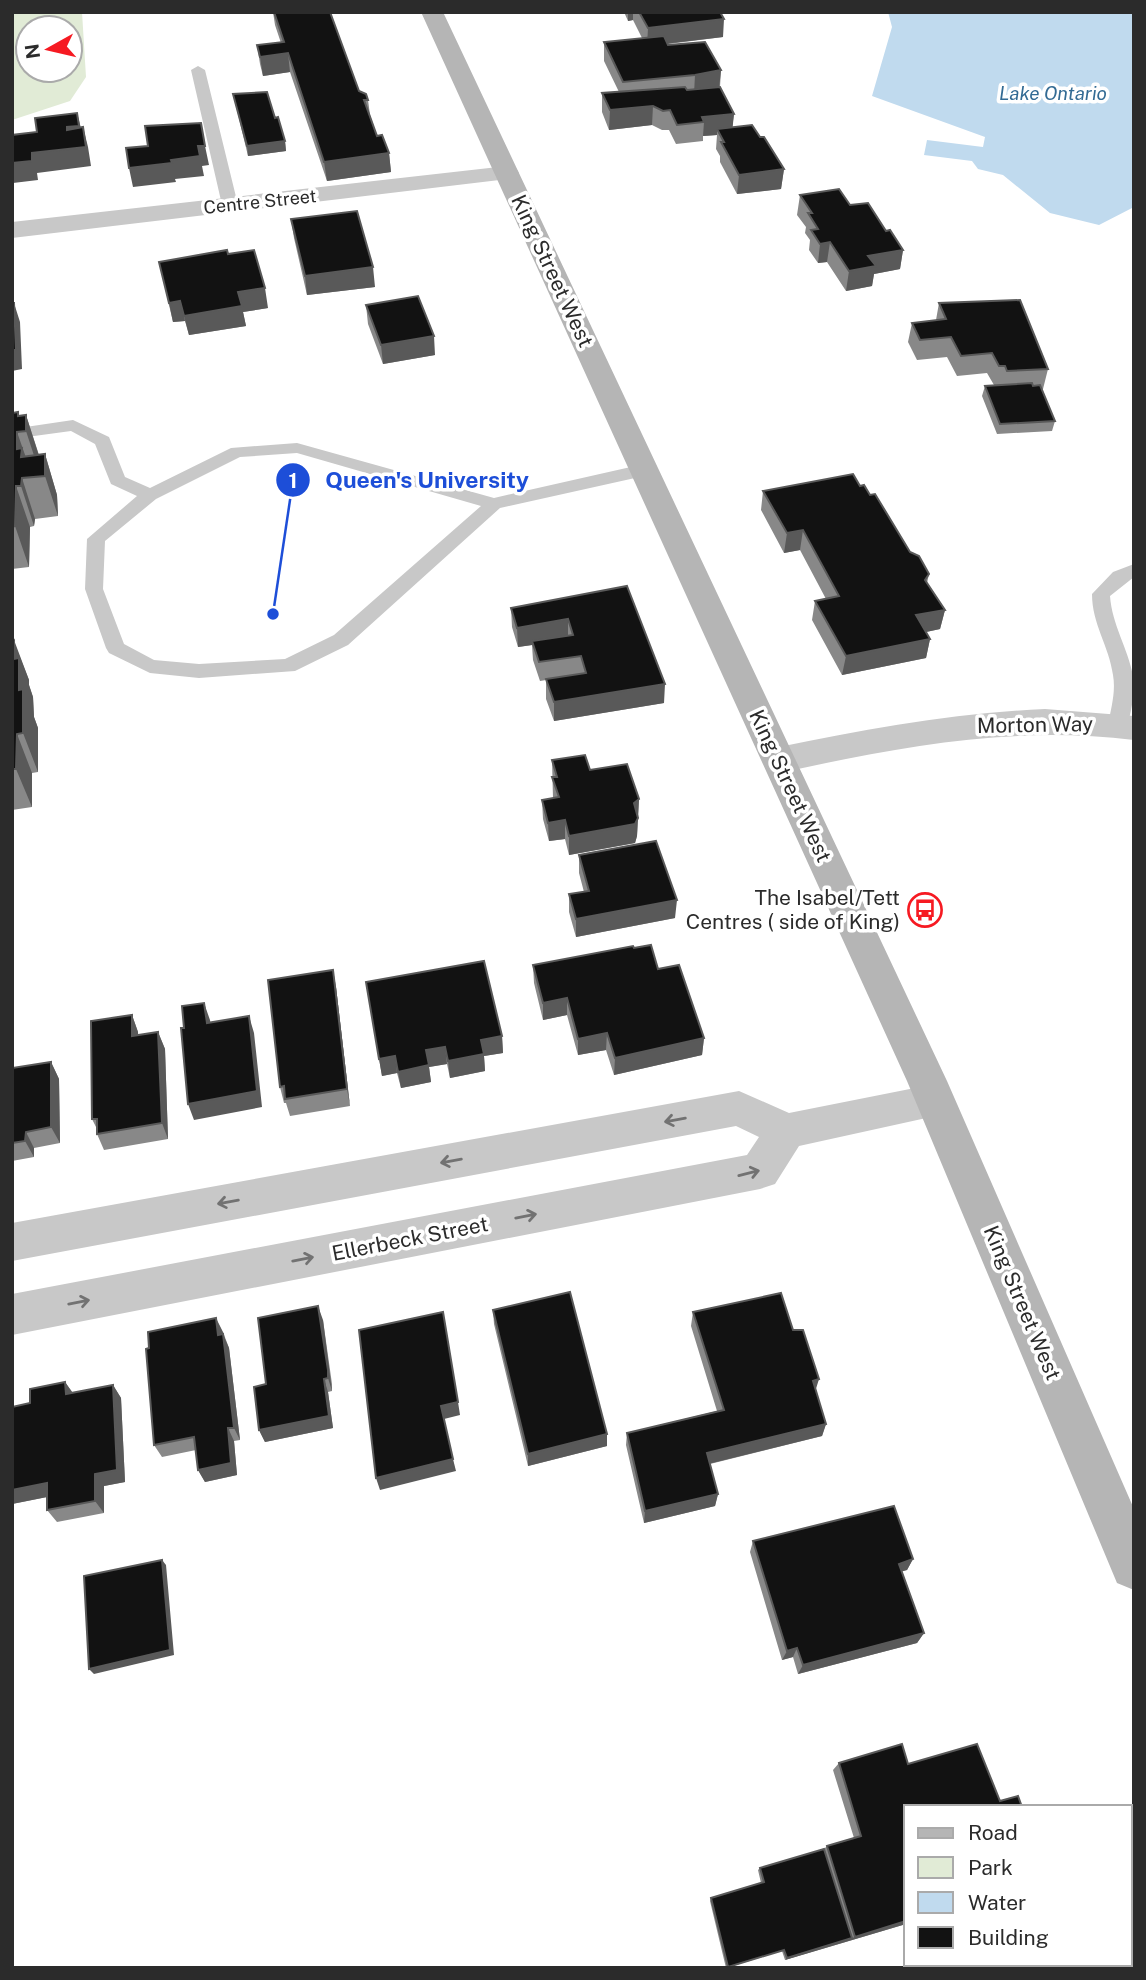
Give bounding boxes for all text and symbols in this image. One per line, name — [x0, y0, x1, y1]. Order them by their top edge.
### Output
north arrow — [14, 14, 84, 84]
text: N — [20, 42, 44, 60]
water label: Lake Ontario — [999, 82, 1107, 104]
street label: Centre Street — [202, 185, 317, 218]
street label: King Street West — [506, 191, 599, 351]
callout: Queen's University — [276, 458, 542, 502]
text: Queen's University — [325, 466, 529, 493]
text: 1 — [289, 468, 298, 493]
street label: King Street West — [744, 706, 837, 866]
street label: Morton Way — [977, 711, 1093, 738]
place label: The Isabel/Tett Centres ( side of King) — [686, 885, 900, 934]
bus stop icon: The Isabel/Tett Centres ( side of King) — [906, 891, 944, 929]
one-way arrow — [664, 1114, 687, 1127]
one-way arrow — [440, 1155, 463, 1168]
one-way arrow — [737, 1166, 760, 1179]
one-way arrow — [217, 1196, 240, 1209]
one-way arrow — [514, 1209, 537, 1223]
street label: Ellerbeck Street — [330, 1211, 490, 1266]
street label: King Street West — [979, 1222, 1066, 1384]
one-way arrow — [291, 1252, 314, 1266]
one-way arrow — [67, 1295, 90, 1308]
legend — [904, 1805, 1132, 1966]
text: Road — [968, 1820, 1018, 1845]
text: Park — [968, 1855, 1013, 1880]
text: Water — [968, 1890, 1026, 1915]
text: Building — [968, 1925, 1049, 1950]

